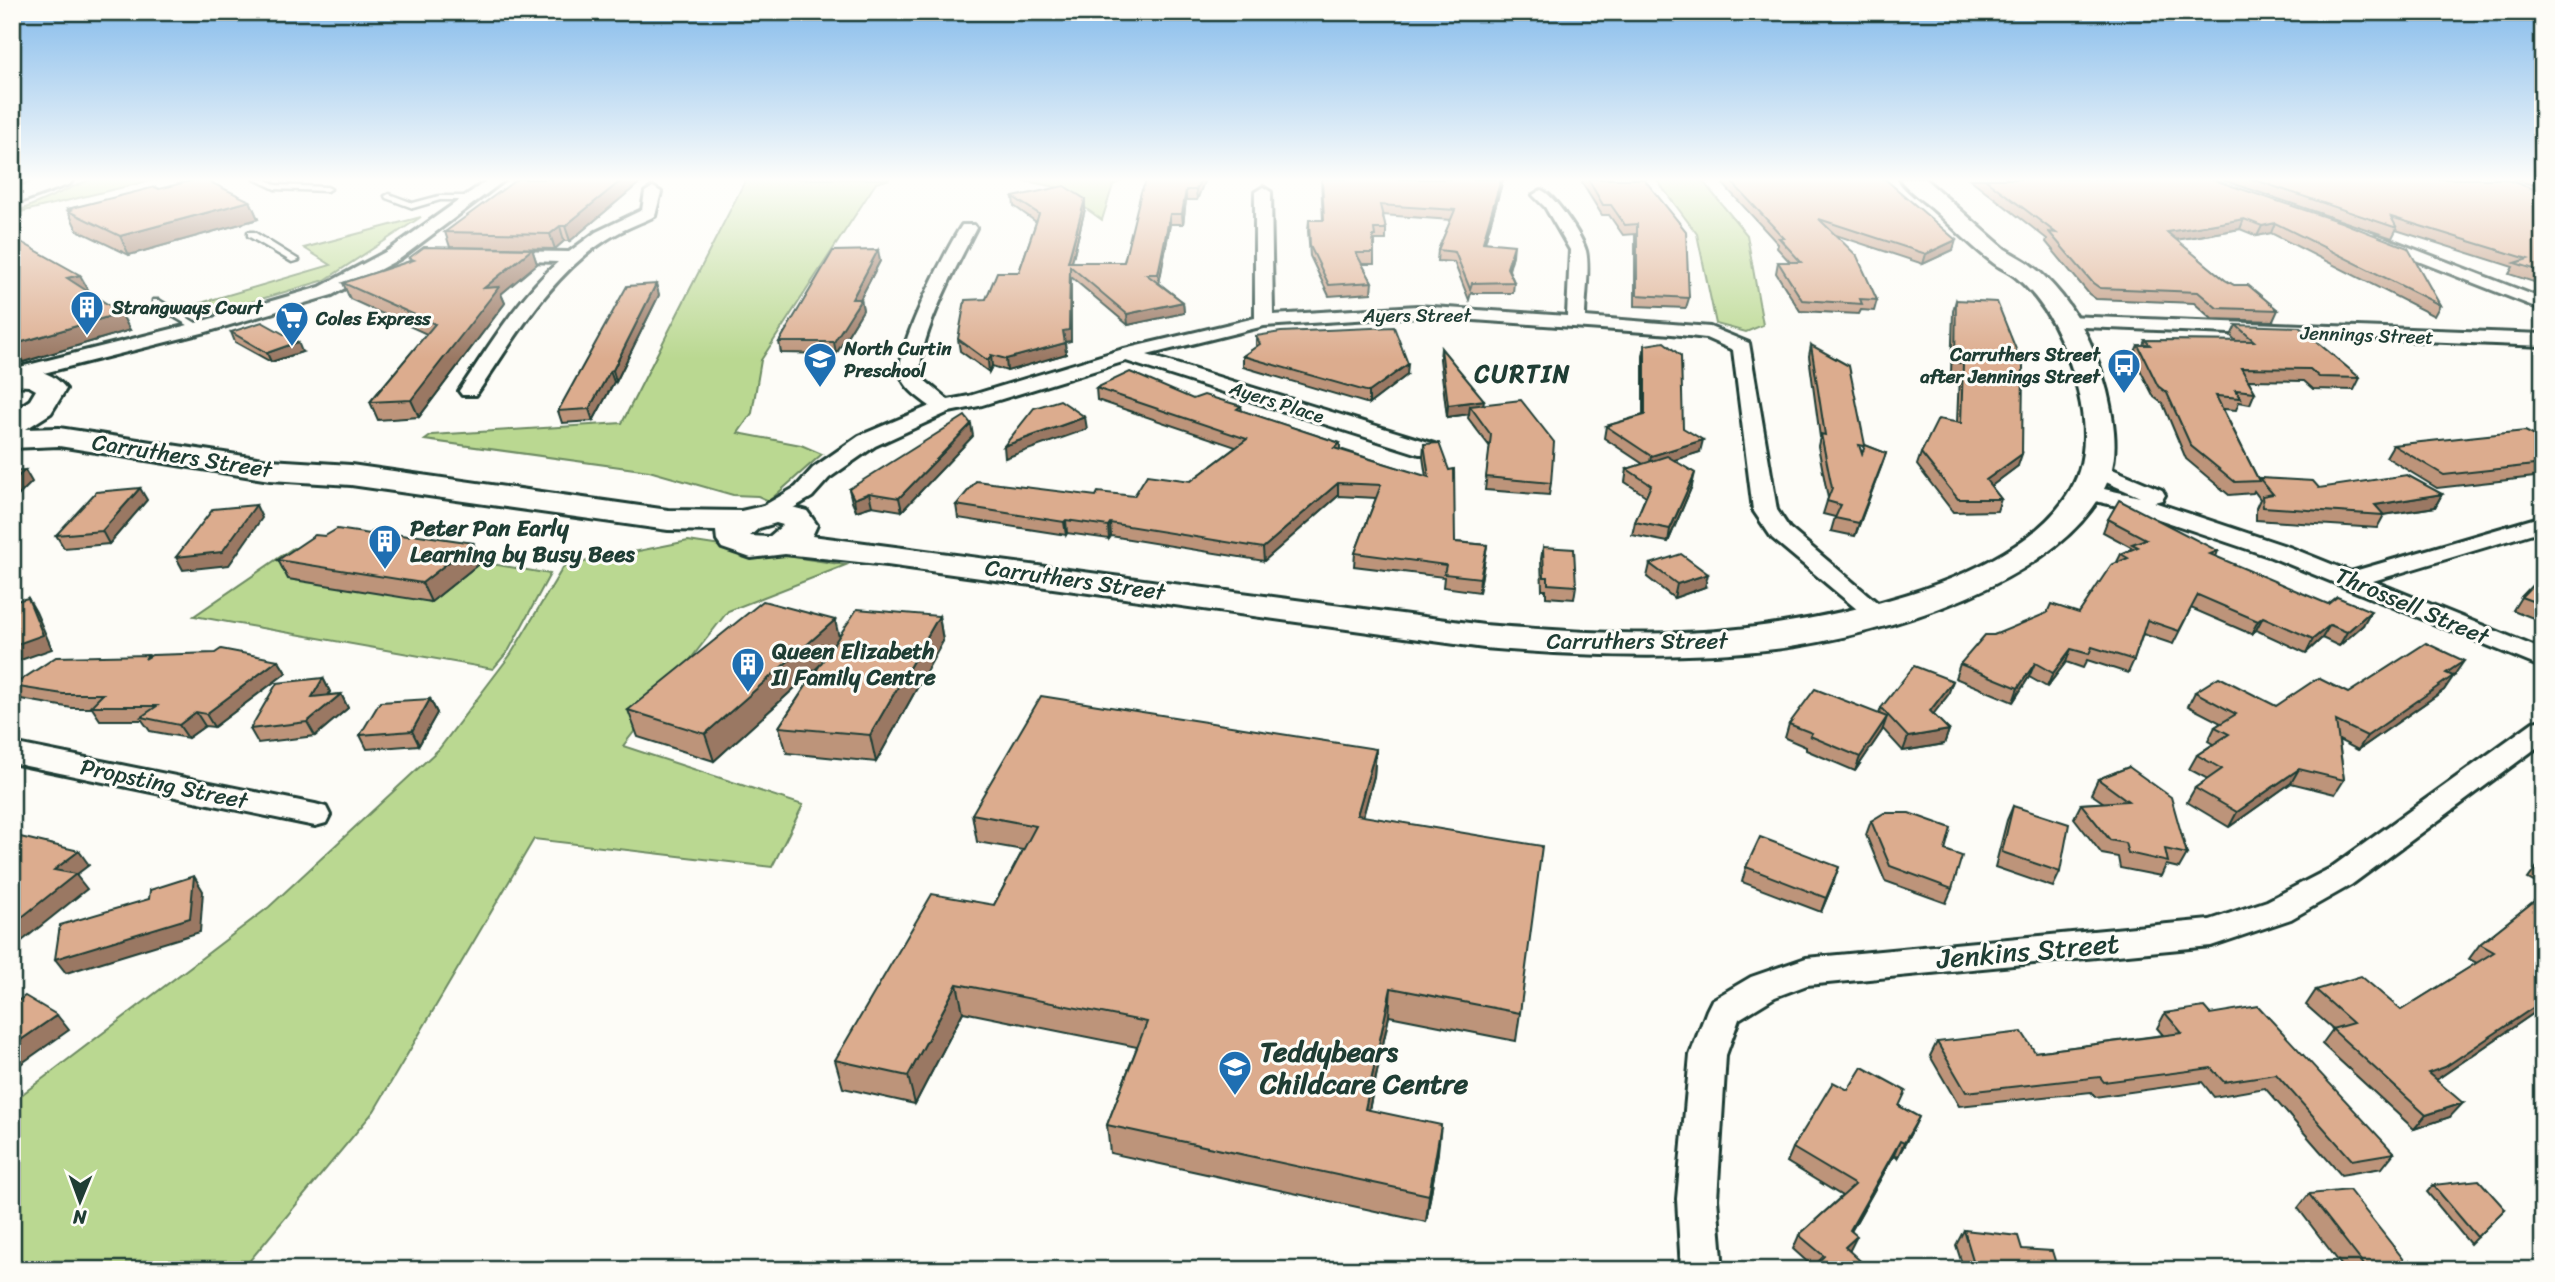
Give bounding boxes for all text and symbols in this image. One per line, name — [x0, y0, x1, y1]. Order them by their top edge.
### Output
building icon: Strangways Court — [68, 288, 106, 337]
place label: Strangways Court — [111, 291, 264, 324]
supermarket icon: Coles Express — [273, 299, 311, 348]
street label: Ayers Street — [1362, 299, 1472, 332]
place label: Coles Express — [315, 302, 432, 335]
street label: Jennings Street — [2299, 316, 2434, 354]
place label: North Curtin Preschool — [843, 332, 952, 387]
place label: Carruthers Street after Jennings Street — [1919, 338, 2101, 393]
school or university icon: North Curtin Preschool — [801, 340, 839, 389]
bus stop icon: Carruthers Street after Jennings Street — [2105, 346, 2143, 395]
district label: CURTIN — [1474, 353, 1571, 395]
street label: Ayers Place — [1224, 371, 1329, 433]
street label: Carruthers Street — [89, 422, 276, 491]
place label: Peter Pan Early Learning by Busy Bees — [410, 508, 635, 575]
building icon: Peter Pan Early Learning by Busy Bees — [366, 522, 404, 571]
street label: Carruthers Street — [982, 547, 1169, 613]
street label: Throssell Street — [2329, 555, 2497, 658]
street label: Carruthers Street — [1546, 621, 1729, 662]
place label: Queen Elizabeth II Family Centre — [771, 631, 936, 698]
building icon: Queen Elizabeth II Family Centre — [729, 645, 767, 694]
street label: Propsting Street — [77, 746, 253, 822]
street label: Jenkins Street — [1934, 919, 2121, 983]
place label: Teddybears Childcare Centre — [1259, 1027, 1469, 1108]
school or university icon: Teddybears Childcare Centre — [1216, 1048, 1254, 1097]
north arrow — [46, 1166, 116, 1236]
text: N — [72, 1201, 88, 1234]

